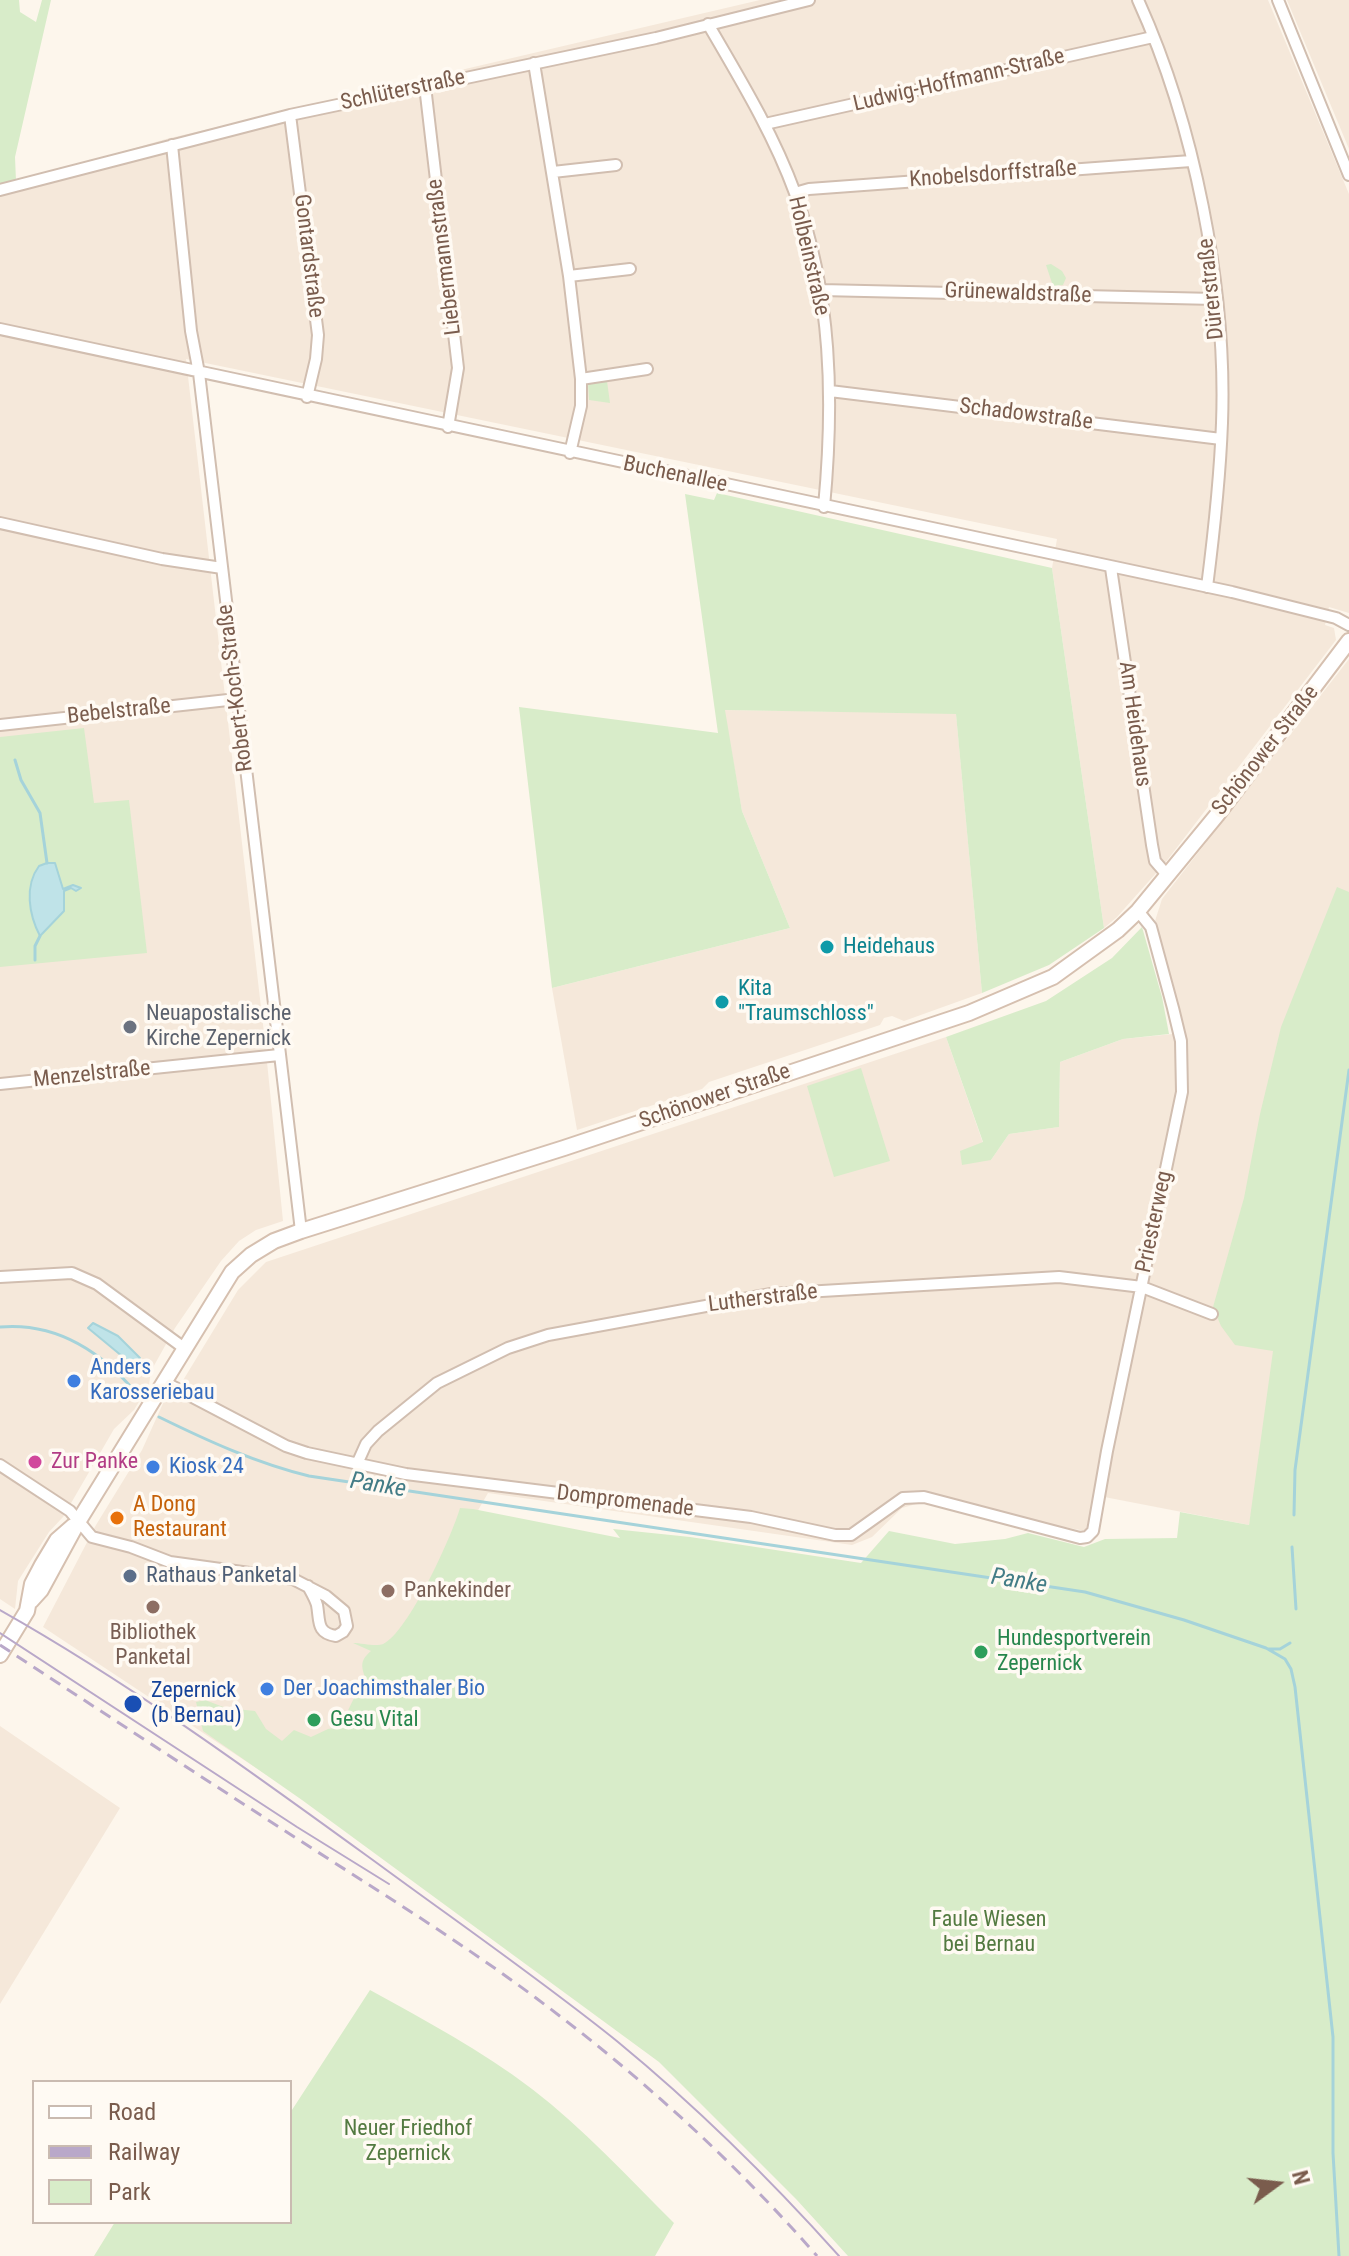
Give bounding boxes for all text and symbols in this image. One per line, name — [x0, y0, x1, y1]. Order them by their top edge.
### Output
street label: Ludwig-Hoffmann-Straße — [851, 44, 1067, 118]
street label: Schlüterstraße — [338, 65, 468, 117]
street label: Knobelsdorffstraße — [908, 156, 1078, 194]
street label: Liebermannstraße — [422, 177, 468, 337]
street label: Gontardstraße — [287, 193, 329, 319]
street label: Holbeinstraße — [781, 194, 835, 318]
street label: Dürerstraße — [1194, 237, 1230, 341]
street label: Grünewaldstraße — [944, 278, 1092, 310]
street label: Schadowstraße — [958, 394, 1094, 436]
street label: Buchenallee — [621, 451, 729, 499]
street label: Robert-Koch-Straße — [213, 603, 259, 773]
street label: Am Heidehaus — [1112, 660, 1156, 788]
street label: Schönower Straße — [1207, 681, 1325, 821]
street label: Bebelstraße — [66, 693, 172, 731]
place label: Heidehaus — [843, 934, 935, 960]
marker: Heidehaus — [818, 938, 836, 956]
place label: Kita "Traumschloss" — [738, 976, 874, 1028]
marker: Kita "Traumschloss" — [713, 993, 731, 1011]
place label: Neuapostalische Kirche Zepernick — [146, 1001, 291, 1052]
marker: Neuapostalische Kirche Zepernick — [121, 1018, 139, 1036]
street label: Menzelstraße — [32, 1056, 152, 1094]
street label: Schönower Straße — [636, 1059, 794, 1135]
street label: Priesterweg — [1131, 1169, 1179, 1275]
street label: Lutherstraße — [707, 1279, 819, 1319]
place label: Anders Karosseriebau — [90, 1355, 215, 1406]
marker: Anders Karosseriebau — [65, 1372, 83, 1390]
place label: Zur Panke — [51, 1449, 138, 1475]
marker: Zur Panke — [26, 1453, 44, 1471]
place label: Kiosk 24 — [169, 1454, 244, 1480]
marker: Kiosk 24 — [144, 1458, 162, 1476]
water label: Panke — [348, 1467, 408, 1505]
street label: Dompromenade — [555, 1480, 695, 1524]
place label: A Dong Restaurant — [133, 1492, 227, 1544]
marker: A Dong Restaurant — [108, 1509, 126, 1527]
place label: Rathaus Panketal — [146, 1563, 297, 1589]
water label: Panke — [989, 1563, 1049, 1601]
marker: Rathaus Panketal — [121, 1567, 139, 1585]
place label: Pankekinder — [404, 1578, 511, 1604]
marker: Pankekinder — [379, 1582, 397, 1600]
marker: Bibliothek Panketal — [144, 1598, 162, 1616]
place label: Bibliothek Panketal — [110, 1620, 196, 1672]
place label: Hundesportverein Zepernick — [997, 1626, 1151, 1678]
marker: Hundesportverein Zepernick — [972, 1643, 990, 1661]
place label: Der Joachimsthaler Bio — [283, 1676, 485, 1702]
place label: Zepernick (b Bernau) — [151, 1678, 242, 1730]
marker: Der Joachimsthaler Bio — [258, 1680, 276, 1698]
marker: Zepernick (b Bernau) — [122, 1693, 144, 1715]
place label: Gesu Vital — [330, 1707, 419, 1733]
marker: Gesu Vital — [305, 1711, 323, 1729]
park label: Faule Wiesen bei Bernau — [932, 1907, 1046, 1958]
legend — [32, 2080, 292, 2224]
text: Road — [108, 2098, 156, 2126]
park label: Neuer Friedhof Zepernick — [344, 2116, 472, 2168]
text: Railway — [108, 2138, 180, 2166]
north arrow — [1237, 2144, 1317, 2224]
text: N — [1287, 2168, 1314, 2187]
text: Park — [108, 2178, 151, 2206]

